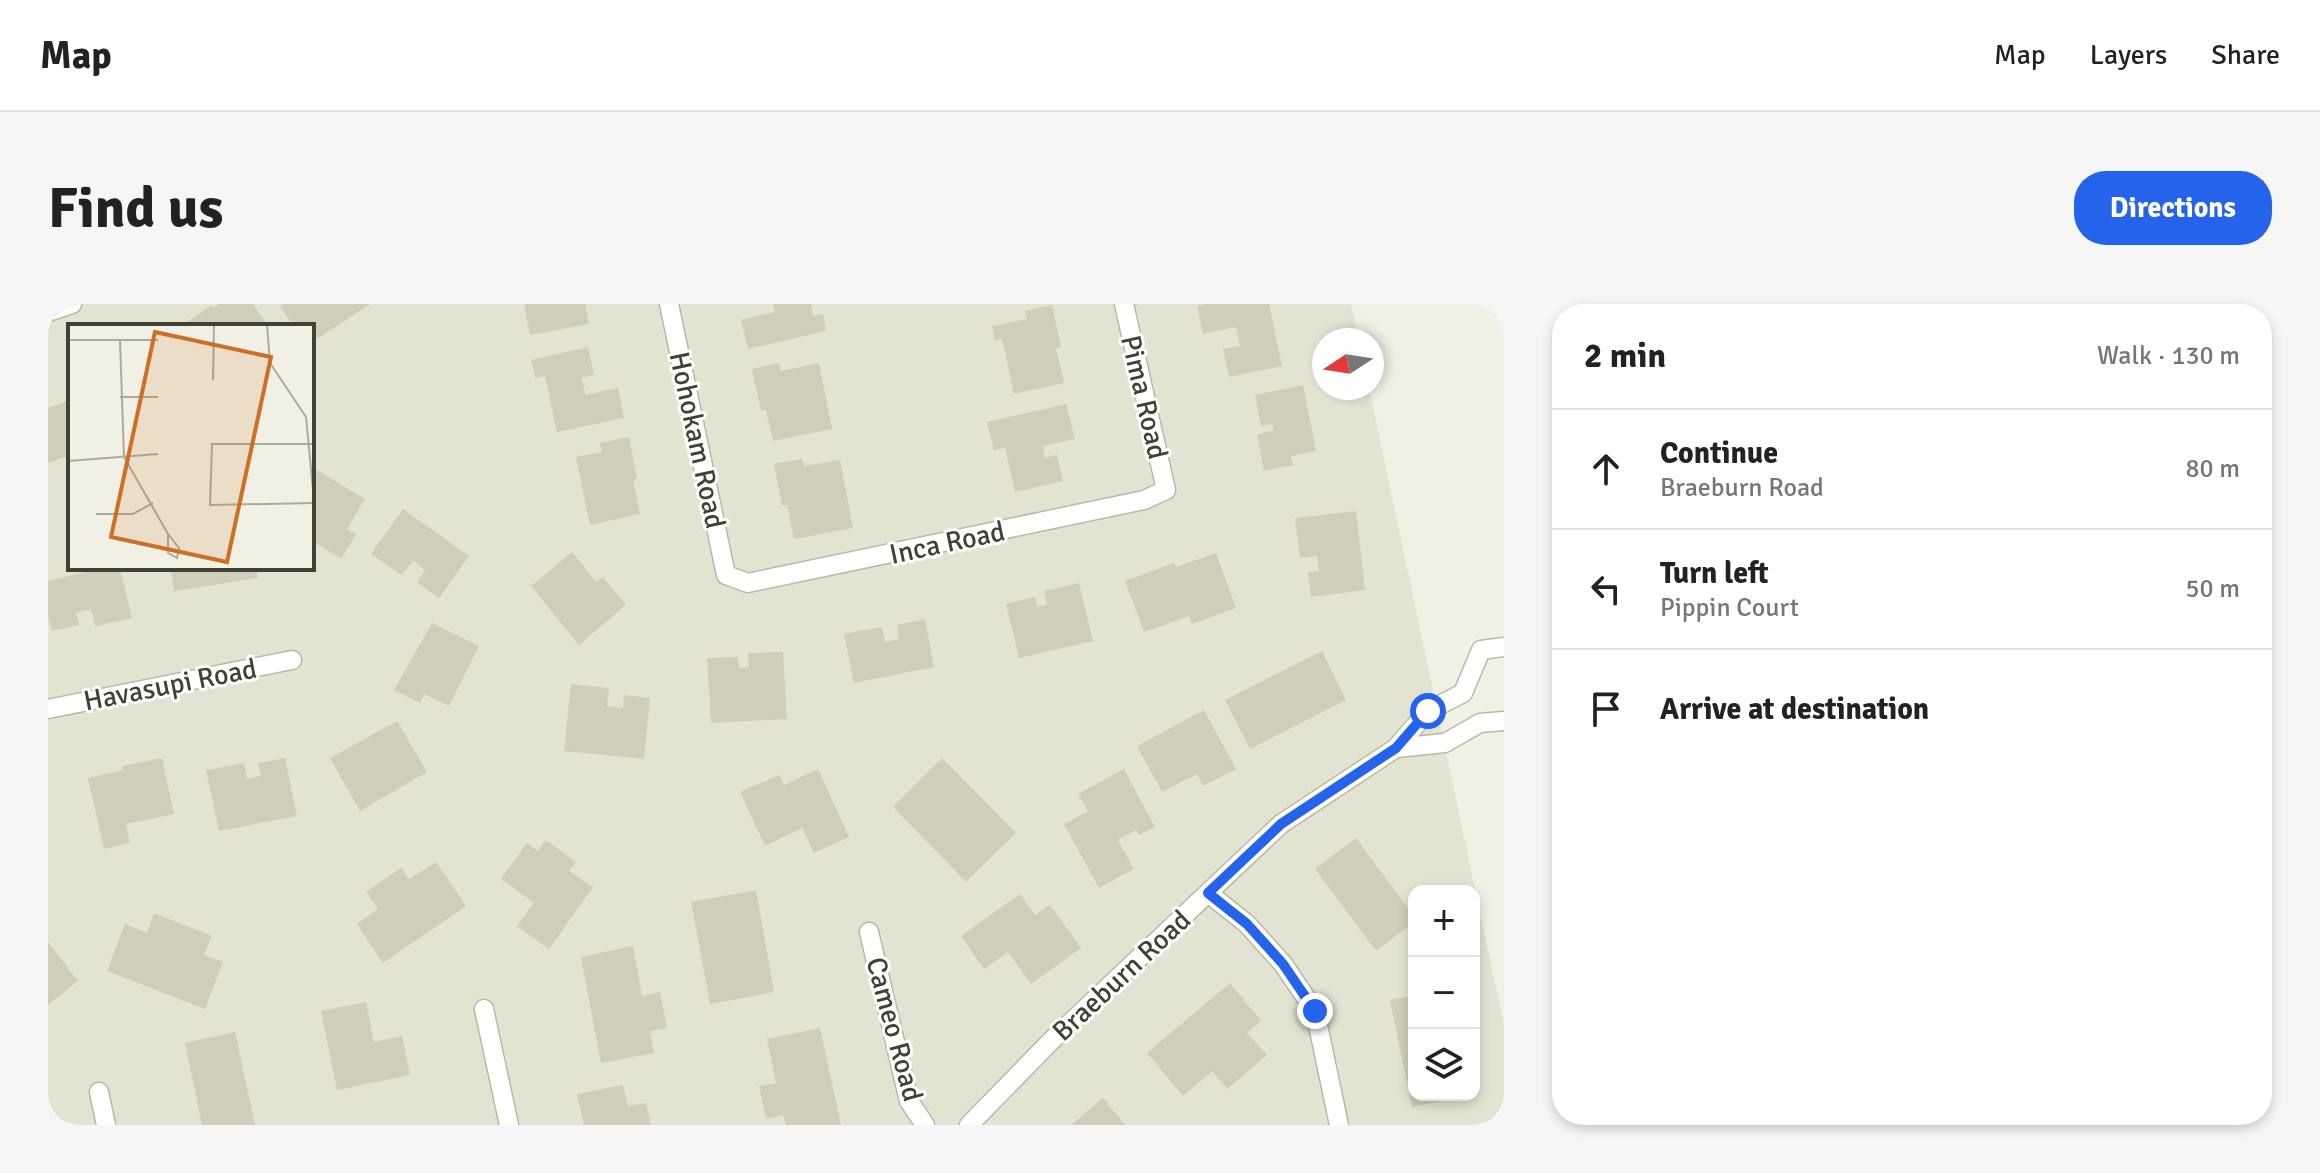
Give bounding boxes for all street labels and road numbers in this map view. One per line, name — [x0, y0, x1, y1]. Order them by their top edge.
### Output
street label: Pima Road — [1113, 332, 1175, 462]
street label: Hohokam Road — [662, 349, 732, 532]
street label: Inca Road — [886, 514, 1008, 572]
street label: Havasupi Road — [81, 652, 260, 718]
street label: Braeburn Road — [1046, 903, 1198, 1048]
street label: Cameo Road — [858, 953, 930, 1105]

